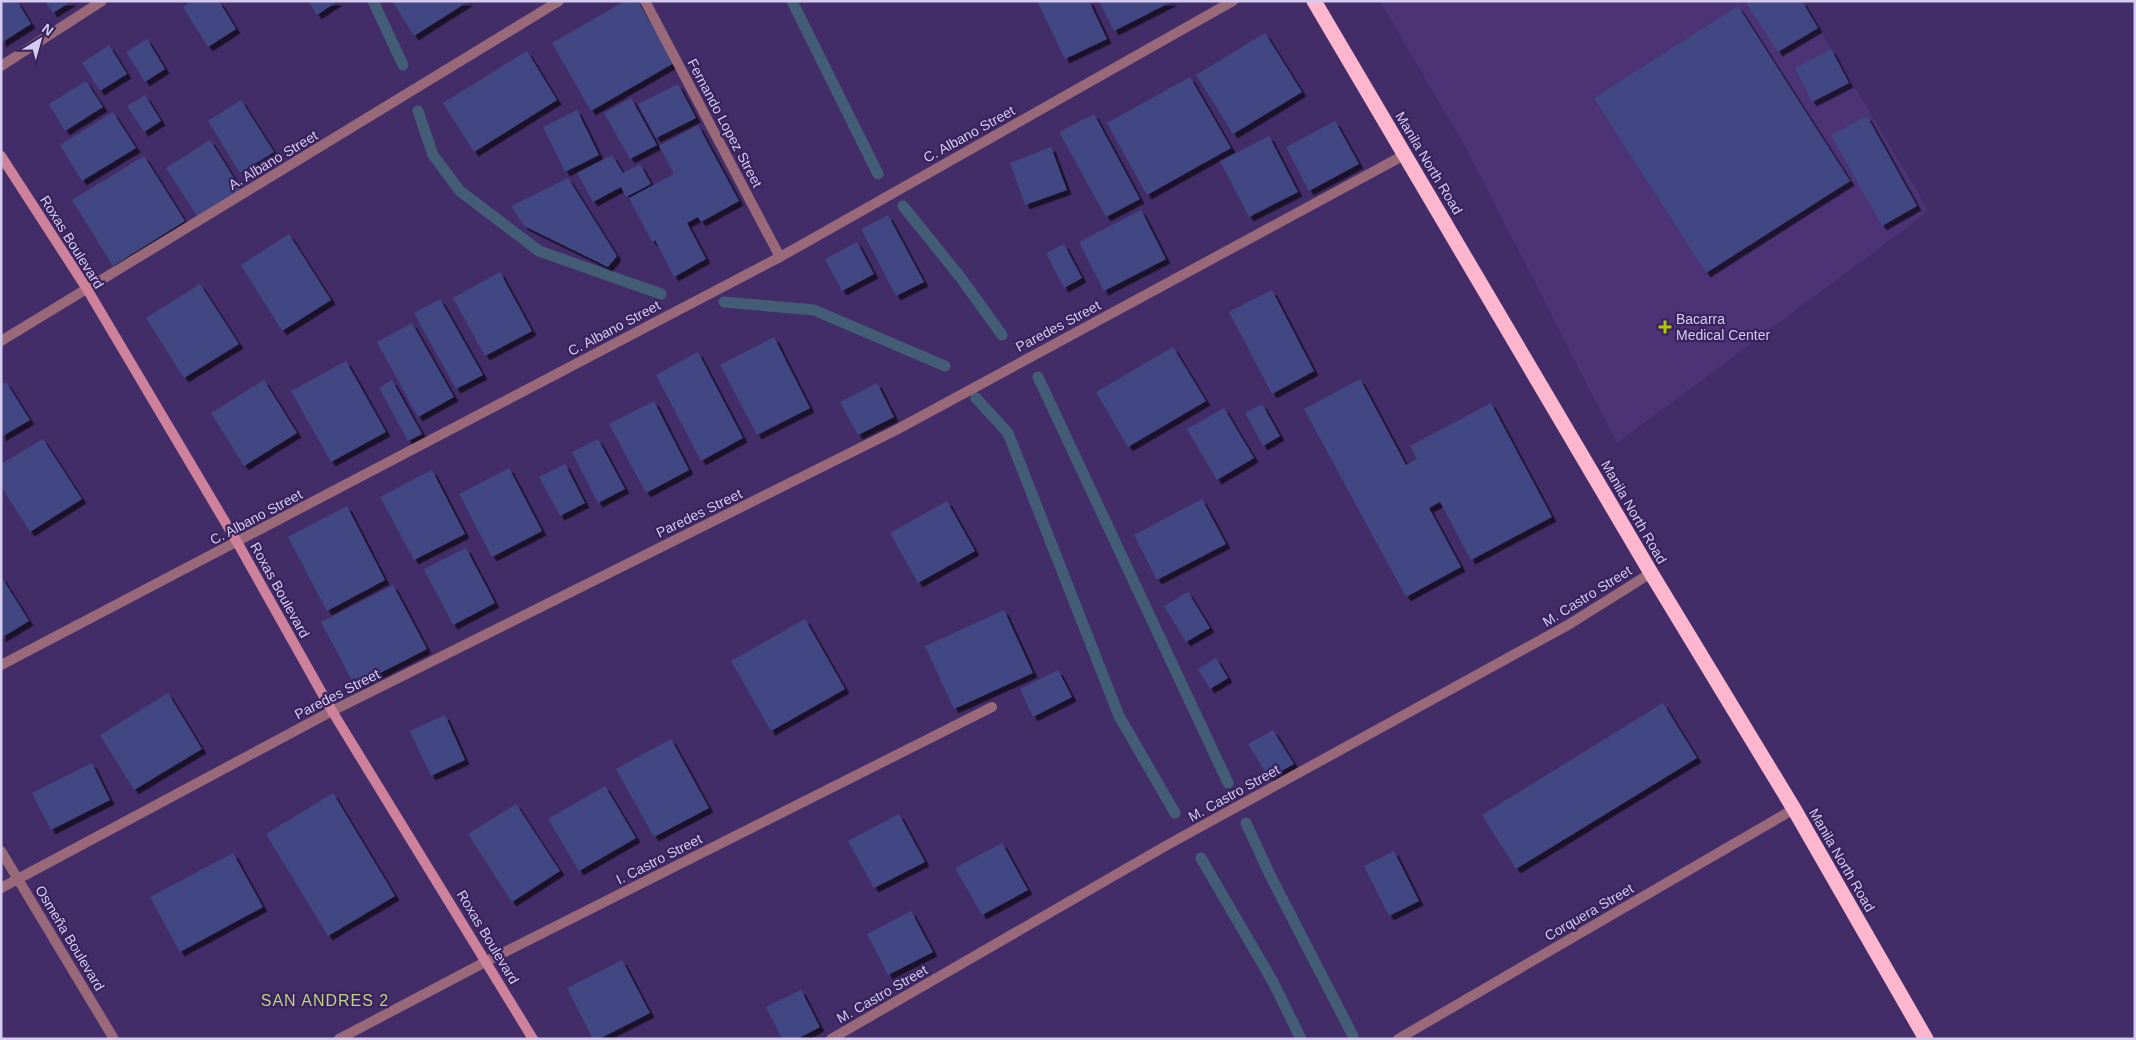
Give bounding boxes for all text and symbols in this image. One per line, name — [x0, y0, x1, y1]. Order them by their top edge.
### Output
north arrow — [15, 15, 65, 65]
text: N — [39, 20, 57, 39]
street label: Fernando Lopez Street — [684, 56, 766, 190]
street label: C. Albano Street — [921, 102, 1018, 166]
street label: Manila North Road — [1392, 109, 1466, 217]
street label: A. Albano Street — [226, 127, 321, 193]
street label: Roxas Boulevard — [37, 193, 107, 291]
street label: C. Albano Street — [565, 297, 663, 359]
street label: Paredes Street — [1013, 297, 1103, 355]
place label: Bacarra Medical Center — [1676, 311, 1770, 343]
marker: Bacarra Medical Center — [1658, 320, 1672, 334]
street label: Manila North Road — [1598, 457, 1670, 567]
street label: Paredes Street — [654, 485, 745, 541]
street label: C. Albano Street — [207, 486, 305, 548]
street label: Roxas Boulevard — [247, 539, 313, 641]
street label: M. Castro Street — [1540, 562, 1635, 630]
street label: Paredes Street — [292, 666, 382, 722]
street label: M. Castro Street — [1186, 761, 1283, 825]
street label: Manila North Road — [1806, 805, 1878, 915]
street label: I. Castro Street — [613, 830, 705, 888]
street label: Corquera Street — [1542, 880, 1636, 944]
street label: Osmeña Boulevard — [32, 883, 108, 993]
street label: Roxas Boulevard — [454, 887, 522, 987]
street label: M. Castro Street — [834, 962, 930, 1026]
district label: SAN ANDRES 2 — [261, 992, 389, 1009]

